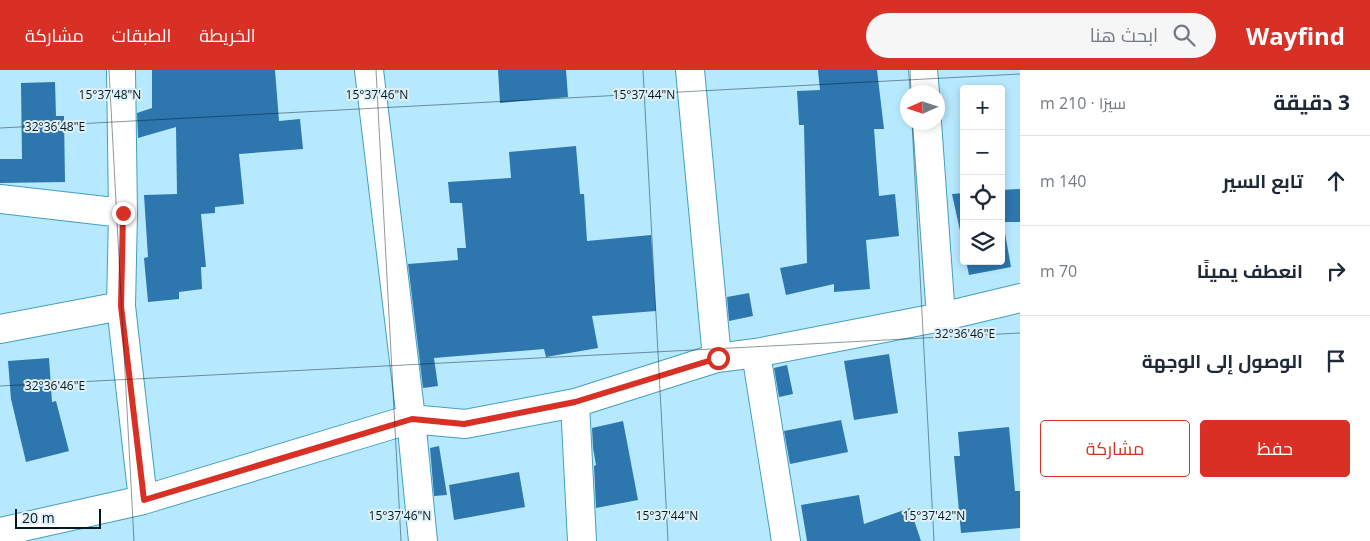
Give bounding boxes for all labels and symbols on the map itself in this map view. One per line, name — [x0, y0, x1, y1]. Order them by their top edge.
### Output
north arrow — [900, 85, 945, 130]
text: 15°37'48"N — [79, 86, 141, 103]
text: 15°37'46"N — [346, 86, 408, 103]
text: 15°37'44"N — [613, 86, 675, 103]
text: 32°36'48"E — [25, 118, 85, 135]
route end — [112, 202, 135, 225]
text: 32°36'46"E — [935, 325, 995, 342]
route start — [707, 347, 730, 370]
text: 32°36'46"E — [25, 377, 85, 394]
scale bar — [15, 506, 101, 529]
text: 15°37'46"N — [369, 507, 431, 524]
text: 15°37'44"N — [636, 507, 698, 524]
text: 15°37'42"N — [903, 507, 965, 524]

